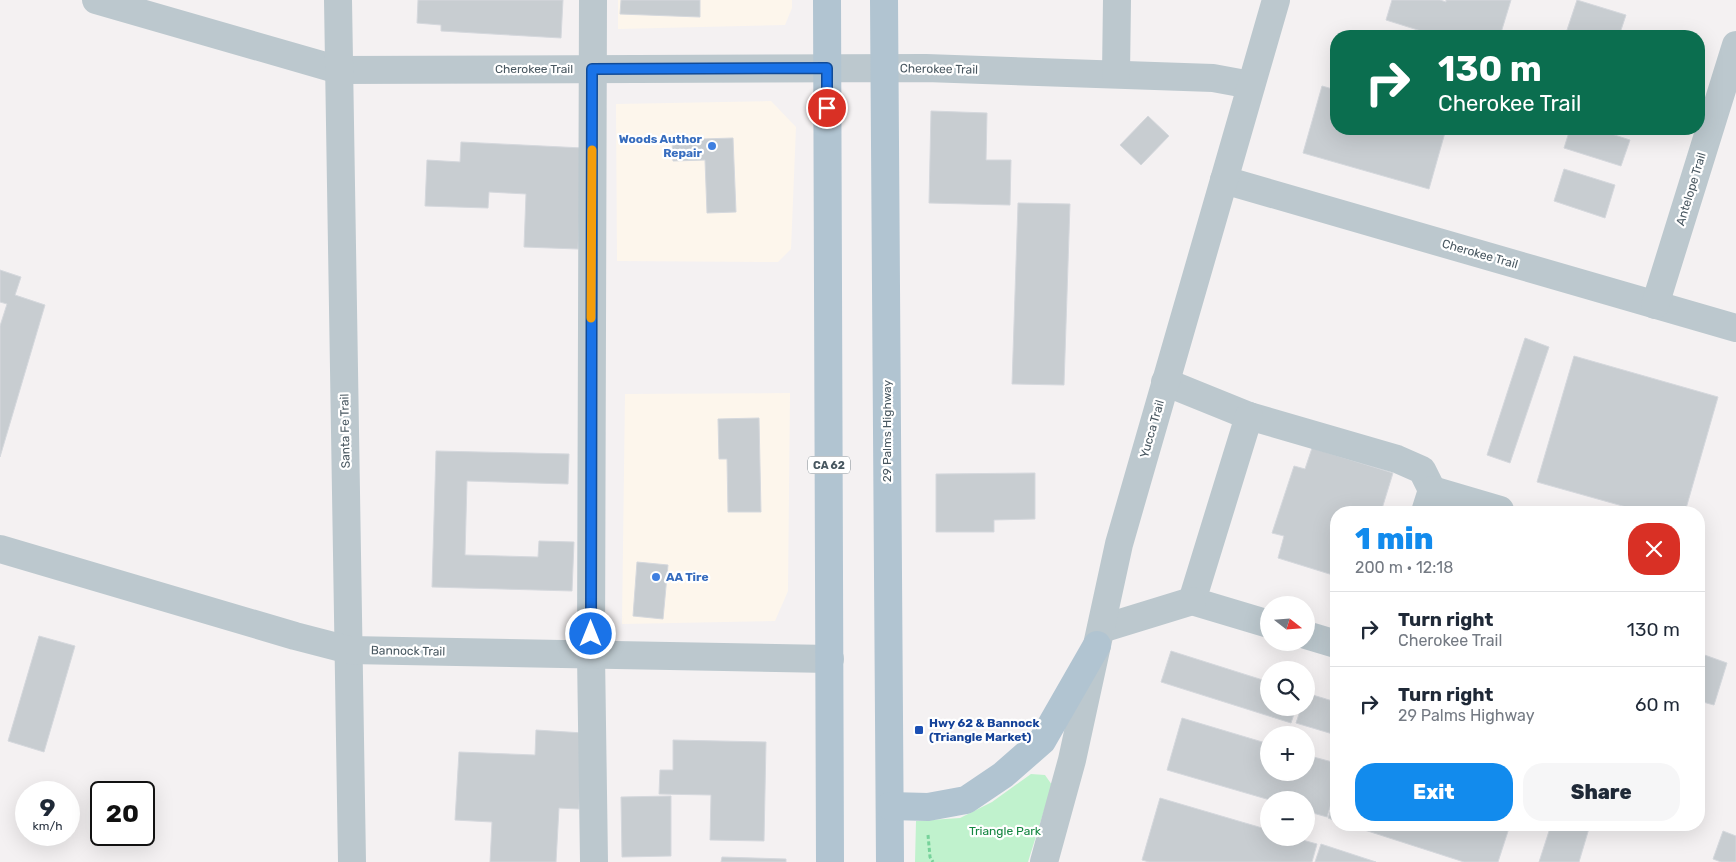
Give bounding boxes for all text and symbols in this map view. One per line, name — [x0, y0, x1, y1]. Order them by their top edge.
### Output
text: 130 m — [1438, 48, 1542, 90]
icon: right — [1355, 50, 1420, 115]
street label: Cherokee Trail — [900, 61, 978, 77]
street label: Cherokee Trail — [495, 62, 573, 76]
pin — [806, 87, 848, 129]
text: Cherokee Trail — [1438, 90, 1581, 117]
icon: arrive — [813, 94, 841, 122]
place label: Woods Author Repair — [619, 132, 703, 160]
marker: Woods Author Repair — [706, 140, 718, 152]
street label: Antelope Trail — [1673, 151, 1709, 227]
street label: Cherokee Trail — [1440, 236, 1520, 272]
street label: 29 Palms Highway — [880, 379, 894, 482]
street label: Santa Fe Trail — [337, 393, 353, 468]
street label: Yucca Trail — [1137, 398, 1167, 460]
road number: CA 62 — [808, 456, 850, 474]
text: 1 min — [1355, 521, 1433, 557]
button: close — [1628, 523, 1680, 575]
text: 200 m · 12:18 — [1355, 558, 1453, 577]
place label: AA Tire — [666, 570, 709, 584]
marker: AA Tire — [650, 571, 662, 583]
north arrow — [1260, 596, 1315, 651]
map controls — [1260, 596, 1315, 846]
position arrow — [564, 607, 616, 659]
text: Turn right — [1398, 608, 1493, 631]
icon: right — [1355, 615, 1383, 643]
text: 130 m — [1627, 618, 1680, 641]
text: Cherokee Trail — [1398, 631, 1502, 650]
street label: Bannock Trail — [371, 643, 445, 659]
button: search — [1260, 661, 1315, 716]
text: Turn right — [1398, 683, 1493, 706]
icon: right — [1355, 690, 1383, 718]
text: 60 m — [1635, 693, 1680, 716]
text: 29 Palms Highway — [1398, 706, 1535, 725]
place label: Hwy 62 & Bannock (Triangle Market) — [929, 716, 1039, 744]
marker: Hwy 62 & Bannock (Triangle Market) — [913, 724, 925, 736]
button: + — [1260, 726, 1315, 781]
button: Exit — [1355, 763, 1513, 821]
button: Share — [1523, 763, 1680, 821]
speed limit sign: 20 — [90, 781, 155, 846]
button: − — [1260, 791, 1315, 846]
text: 9 — [39, 793, 56, 822]
text: km/h — [33, 819, 62, 833]
park label: Triangle Park — [969, 824, 1042, 838]

